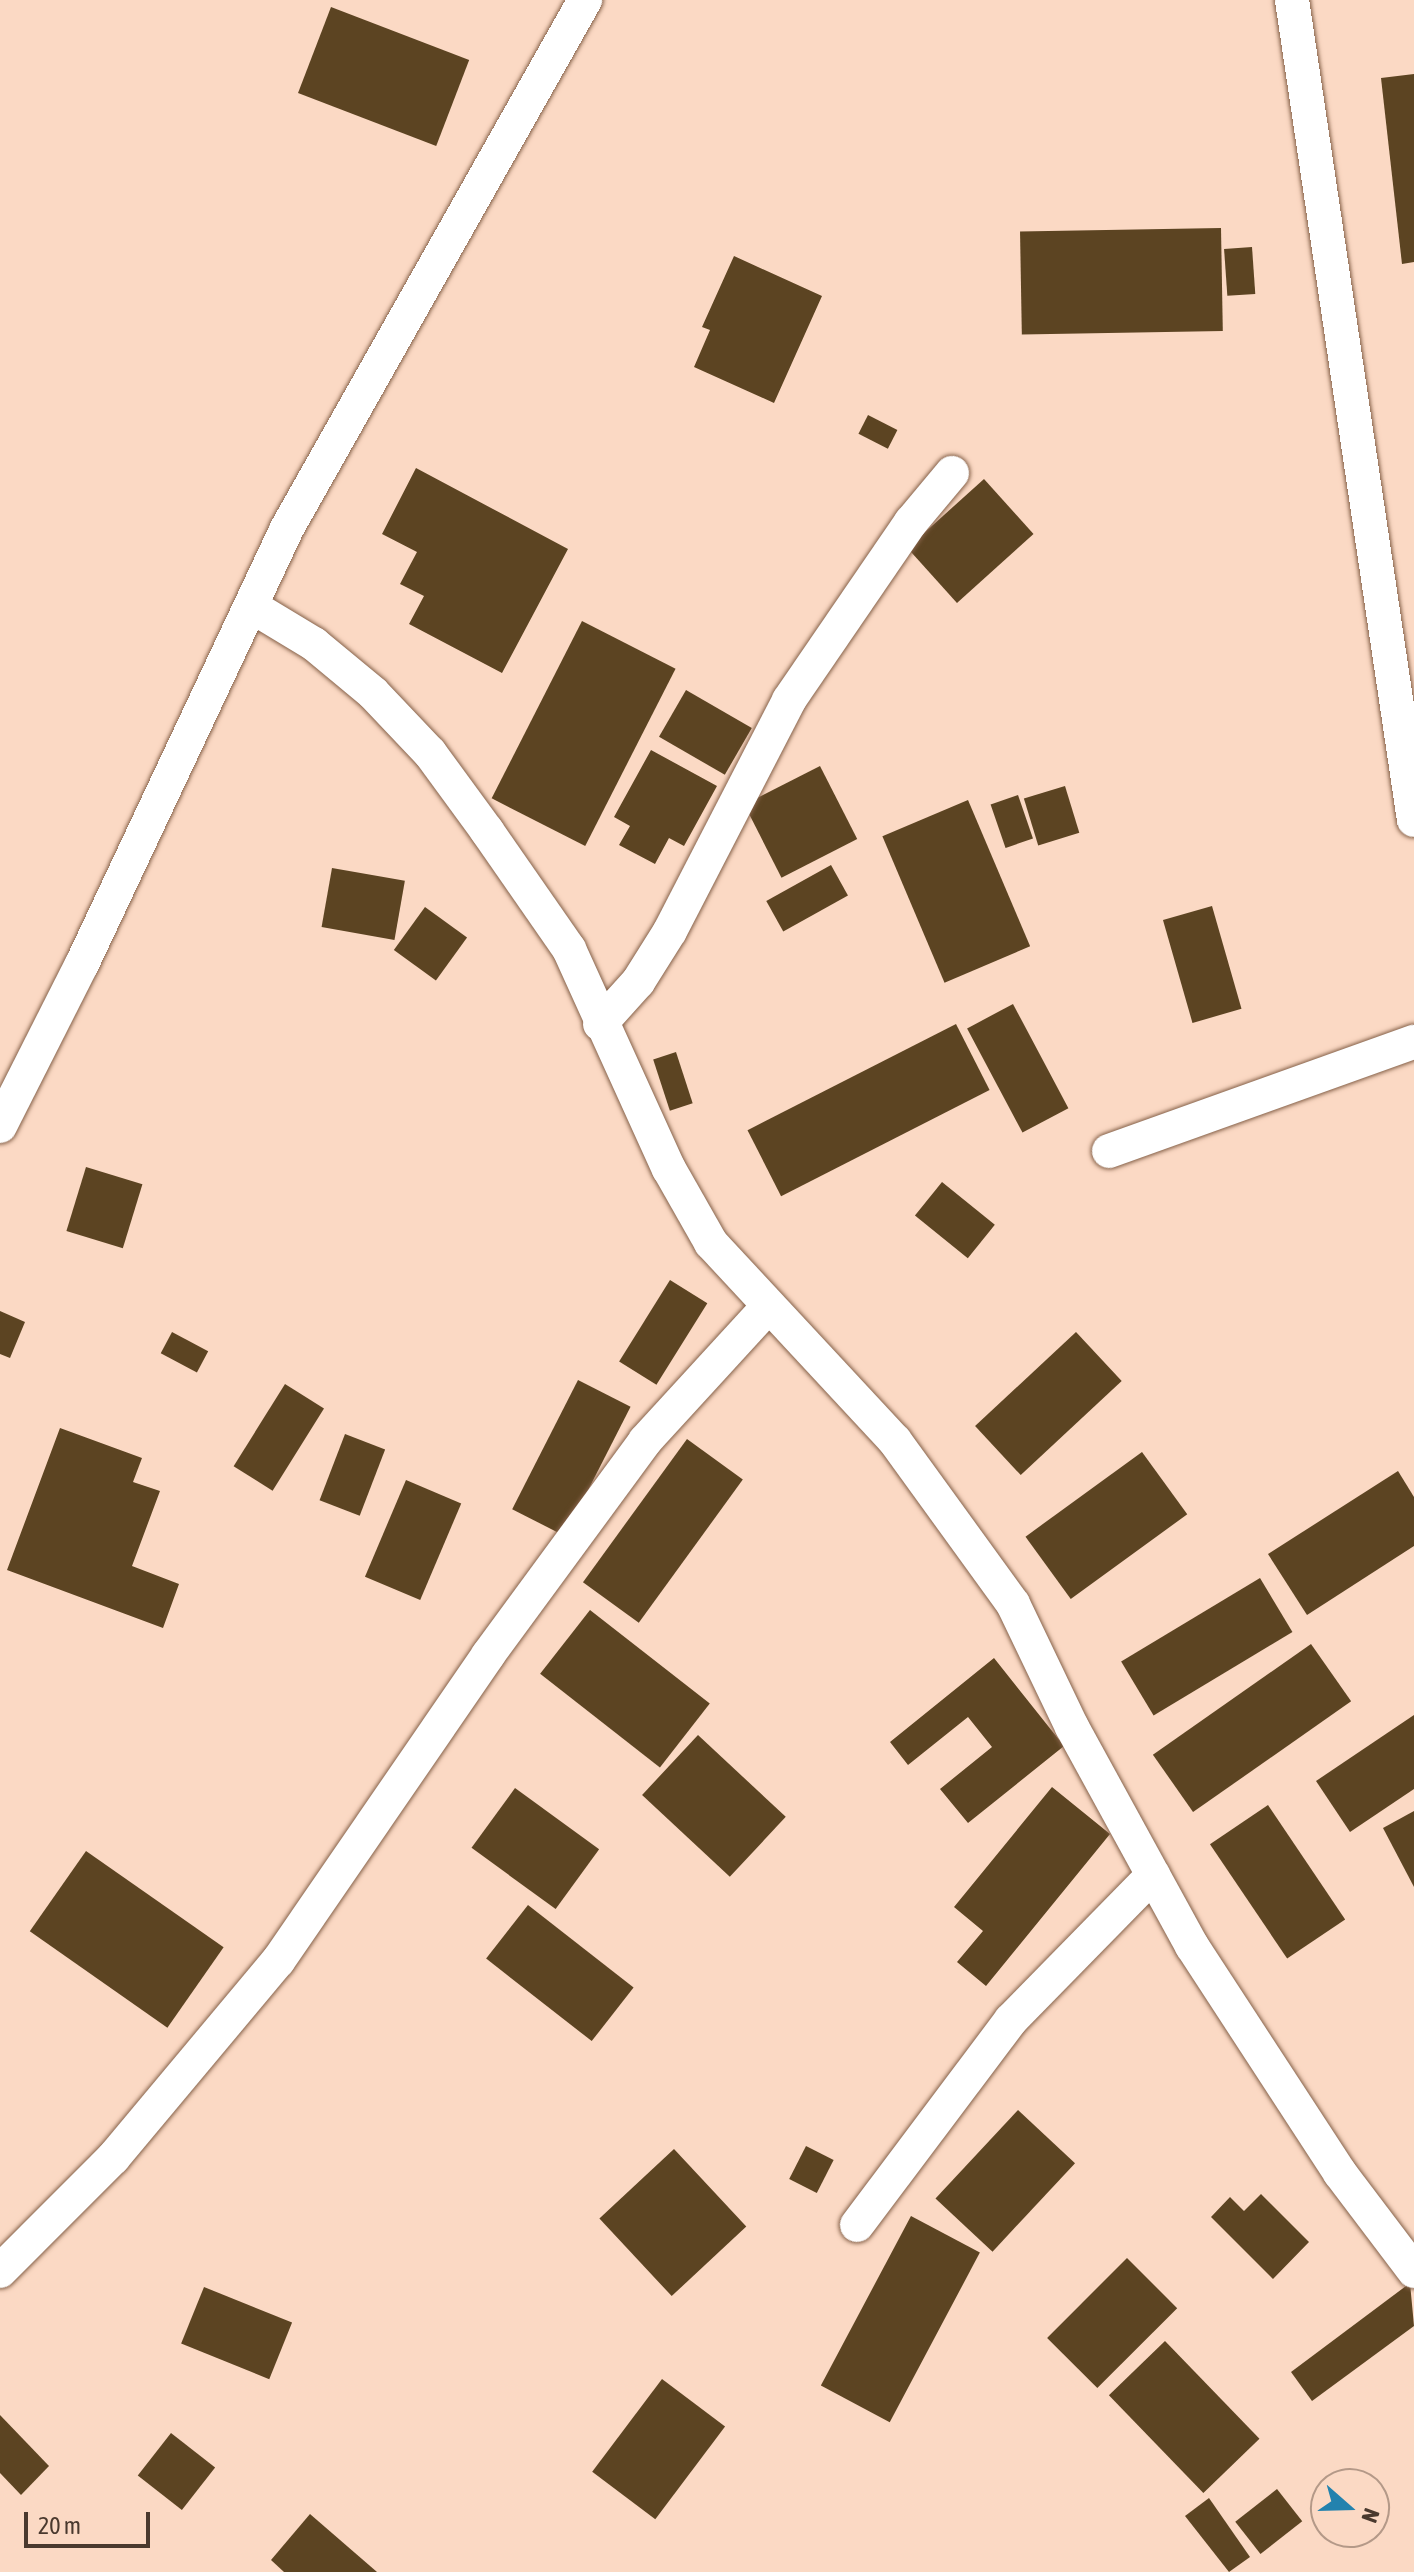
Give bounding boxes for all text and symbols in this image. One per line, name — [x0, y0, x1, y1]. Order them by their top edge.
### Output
north arrow — [1310, 2468, 1390, 2548]
scale bar — [28, 2496, 154, 2546]
text: N — [1356, 2505, 1385, 2526]
text: 20 m — [38, 2512, 81, 2539]

